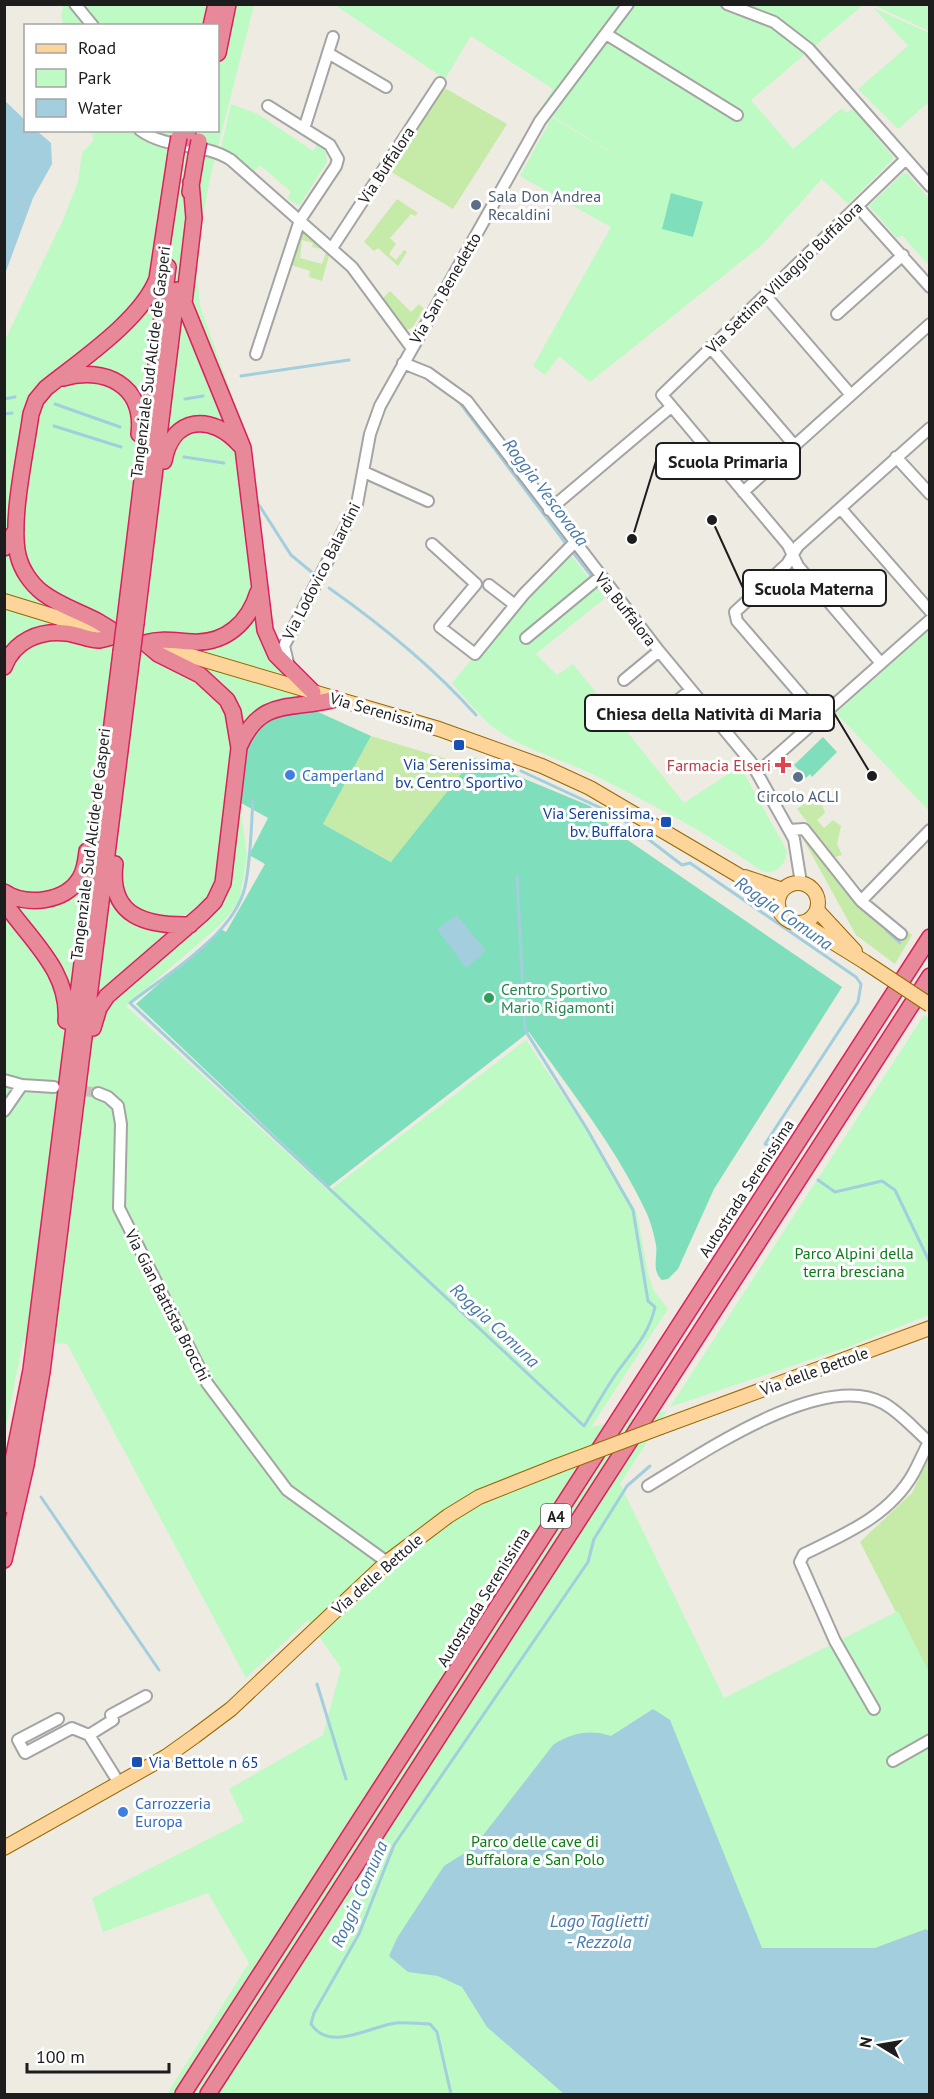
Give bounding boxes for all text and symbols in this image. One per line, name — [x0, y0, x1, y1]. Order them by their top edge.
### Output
legend — [24, 24, 219, 132]
text: Road — [78, 36, 116, 59]
text: Park — [78, 66, 111, 89]
text: Water — [78, 96, 122, 119]
street label: Via Buffalora — [353, 123, 418, 208]
place label: Sala Don Andrea Recaldini — [488, 186, 601, 224]
street label: Via Settima Villaggio Buffalora — [701, 197, 866, 358]
marker: Sala Don Andrea Recaldini — [469, 198, 483, 212]
street label: Via San Benedetto — [404, 229, 485, 348]
street label: Tangenziale Sud Alcide de Gasperi — [126, 245, 174, 479]
water label: Roggia Vescovada — [498, 434, 594, 551]
callout: Scuola Primaria — [656, 443, 800, 479]
text: Scuola Primaria — [668, 450, 788, 473]
street label: Via Lodovico Balardini — [277, 499, 364, 644]
street label: Via Buffalora — [590, 567, 661, 650]
callout: Scuola Materna — [743, 570, 886, 606]
text: Scuola Materna — [754, 577, 874, 600]
street label: Via Serenissima — [327, 687, 436, 736]
callout: Chiesa della Natività di Maria — [585, 695, 834, 731]
text: Chiesa della Natività di Maria — [596, 702, 822, 725]
street label: Tangenziale Sud Alcide de Gasperi — [66, 727, 114, 961]
marker: Via Serenissima, bv. Centro Sportivo — [452, 738, 466, 752]
place label: Via Serenissima, bv. Centro Sportivo — [395, 754, 523, 792]
place label: Farmacia Elseri — [667, 755, 771, 775]
marker: Farmacia Elseri — [776, 758, 790, 772]
place label: Camperland — [302, 765, 384, 785]
marker: Camperland — [283, 768, 297, 782]
marker: Circolo ACLI — [791, 770, 805, 784]
place label: Circolo ACLI — [757, 786, 839, 806]
place label: Via Serenissima, bv. Buffalora — [542, 803, 654, 841]
marker: Via Serenissima, bv. Buffalora — [659, 815, 673, 829]
water label: Roggia Comuna — [731, 871, 837, 955]
place label: Centro Sportivo Mario Rigamonti — [501, 979, 615, 1017]
marker: Centro Sportivo Mario Rigamonti — [482, 991, 496, 1005]
street label: Autostrada Serenissima — [694, 1115, 798, 1261]
street label: Via Gian Battista Brocchi — [121, 1225, 215, 1384]
park label: Parco Alpini della terra bresciana — [794, 1243, 914, 1281]
water label: Roggia Comuna — [445, 1278, 545, 1372]
street label: Via delle Bettole — [756, 1342, 871, 1400]
road number: A4 — [541, 1504, 571, 1528]
street label: Autostrada Serenissima — [432, 1524, 534, 1670]
street label: Via delle Bettole — [327, 1529, 426, 1619]
place label: Via Bettole n 65 — [148, 1752, 259, 1772]
marker: Via Bettole n 65 — [130, 1755, 144, 1769]
place label: Carrozzeria Europa — [135, 1793, 211, 1831]
marker: Carrozzeria Europa — [116, 1805, 130, 1819]
park label: Parco delle cave di Buffalora e San Polo — [465, 1831, 605, 1869]
water label: Roggia Comuna — [325, 1837, 393, 1951]
water label: Lago Taglietti - Rezzola — [550, 1909, 650, 1953]
north arrow — [850, 2015, 910, 2075]
text: N — [854, 2035, 876, 2049]
scale bar — [27, 2036, 170, 2074]
text: 100 m — [36, 2045, 85, 2068]

